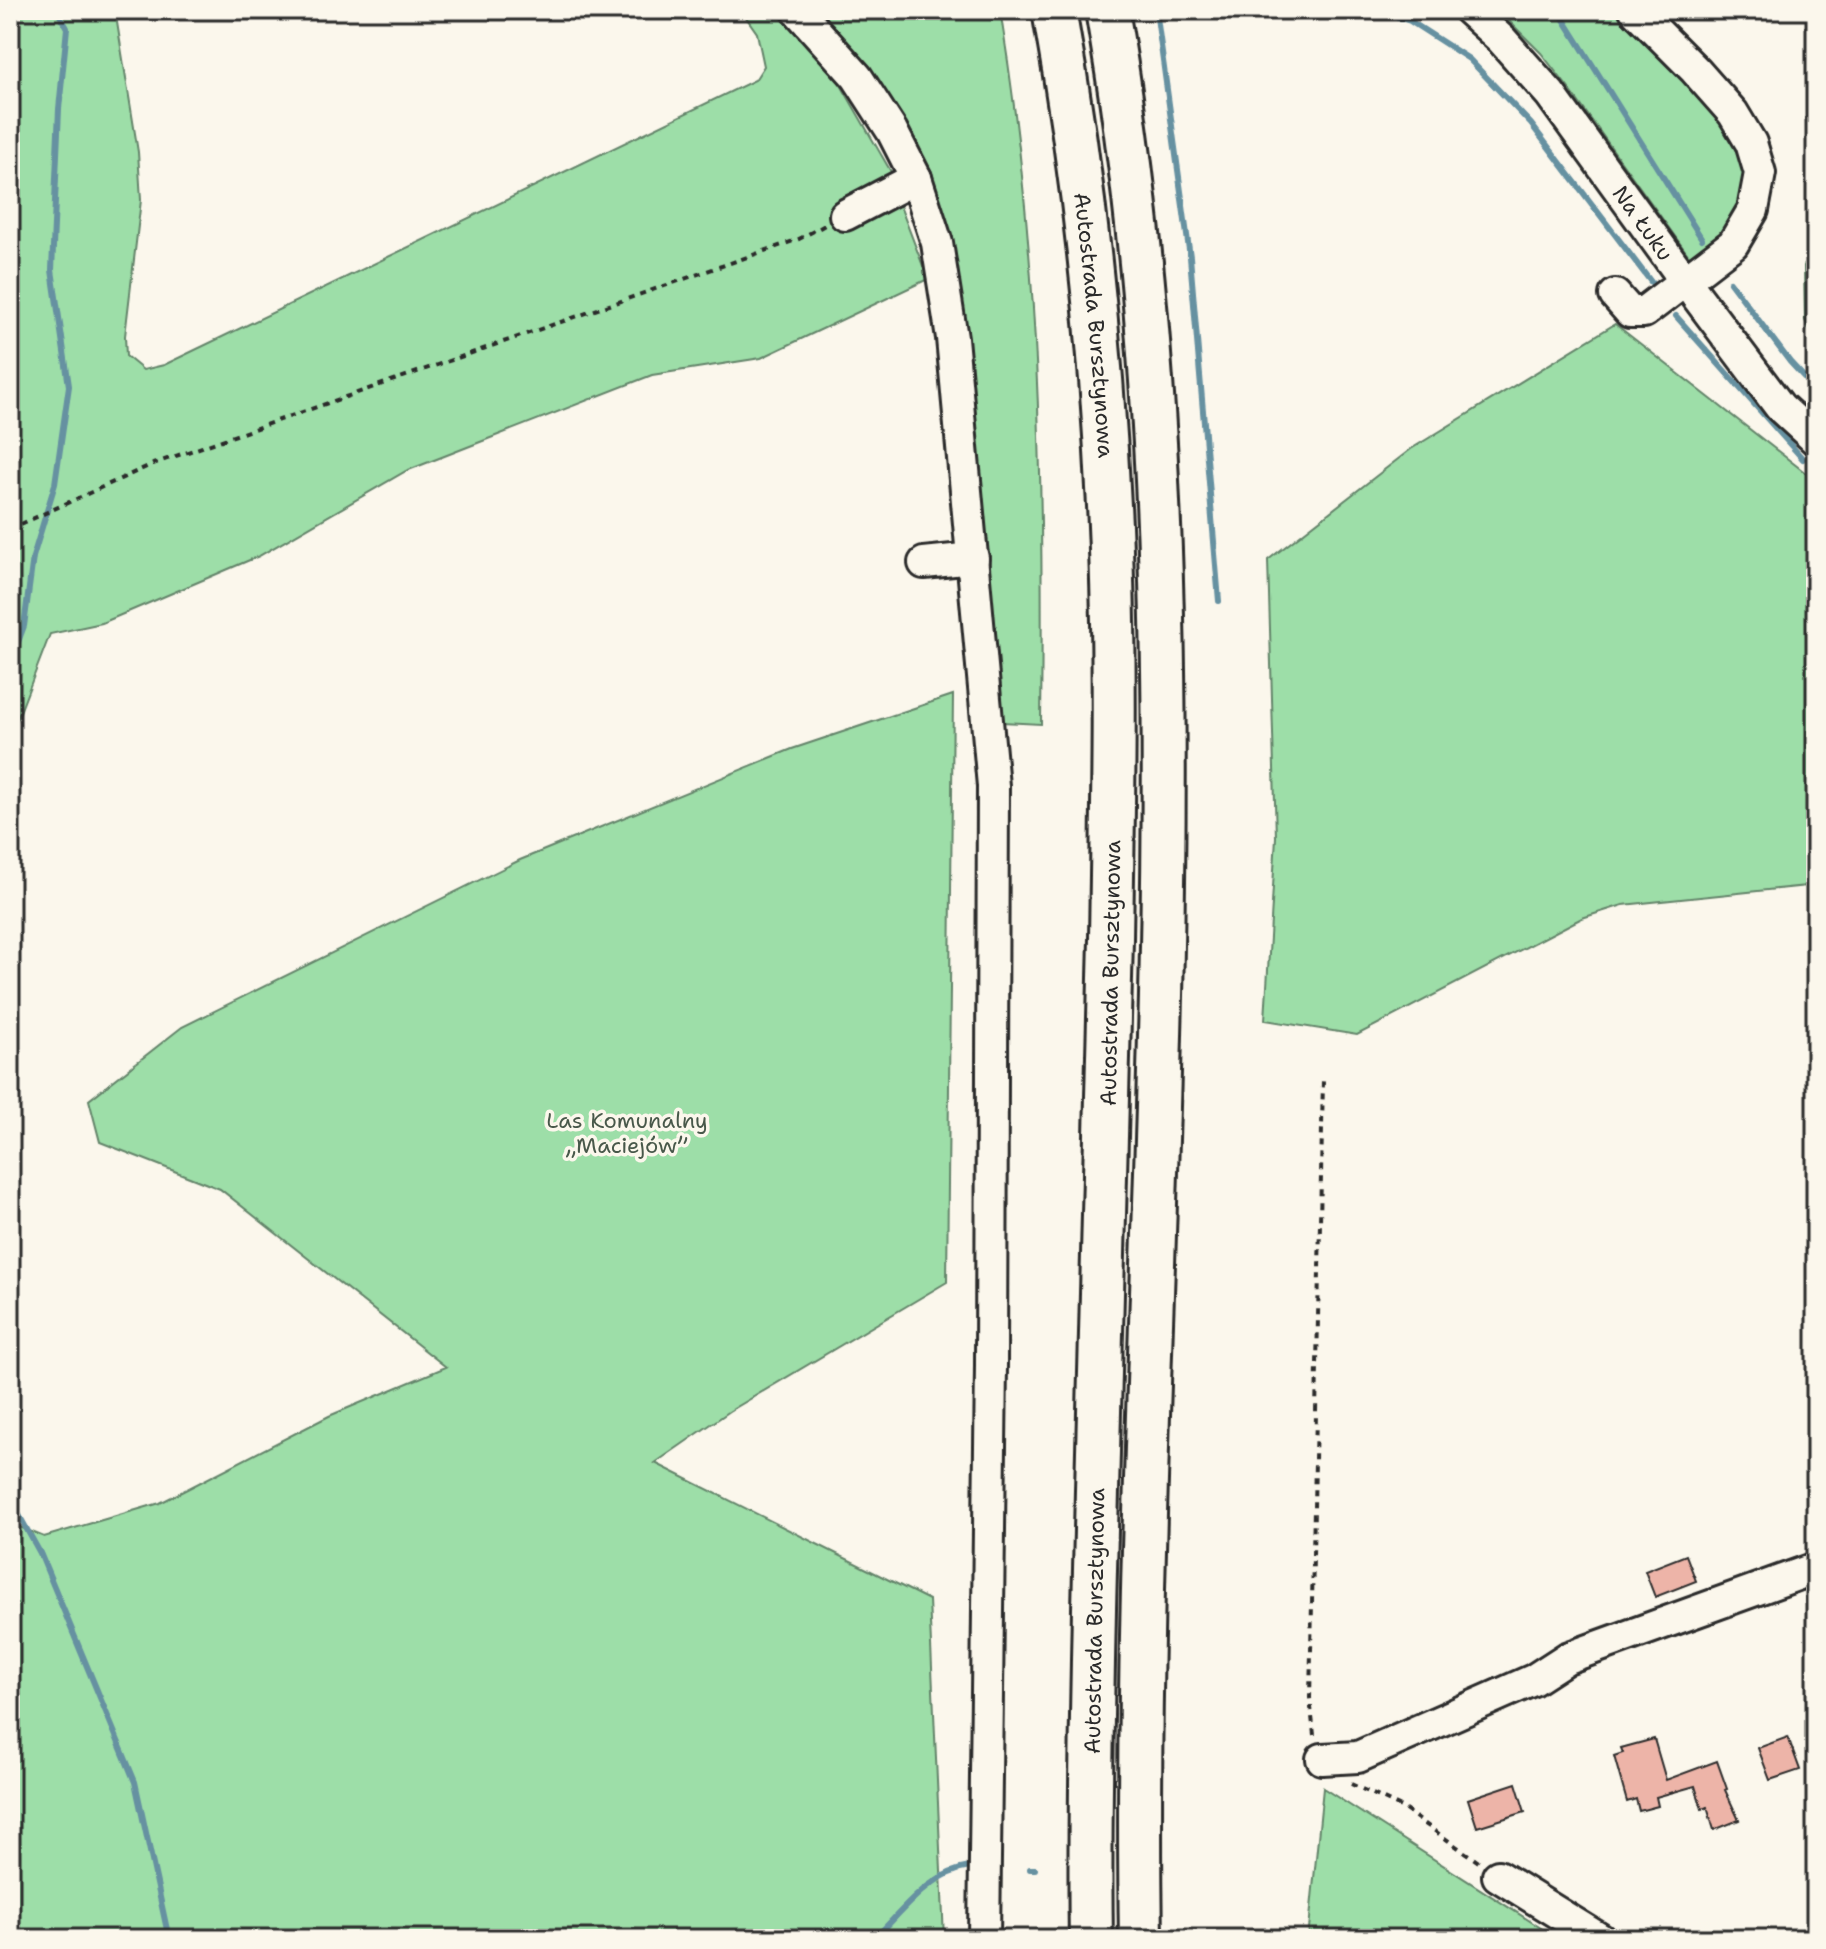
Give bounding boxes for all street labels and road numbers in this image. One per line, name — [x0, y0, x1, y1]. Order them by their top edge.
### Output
street label: Na Łuku — [1606, 180, 1680, 267]
street label: Autostrada Bursztynowa — [1067, 191, 1120, 459]
street label: Autostrada Bursztynowa — [1094, 839, 1127, 1106]
street label: Autostrada Bursztynowa — [1078, 1487, 1111, 1754]

